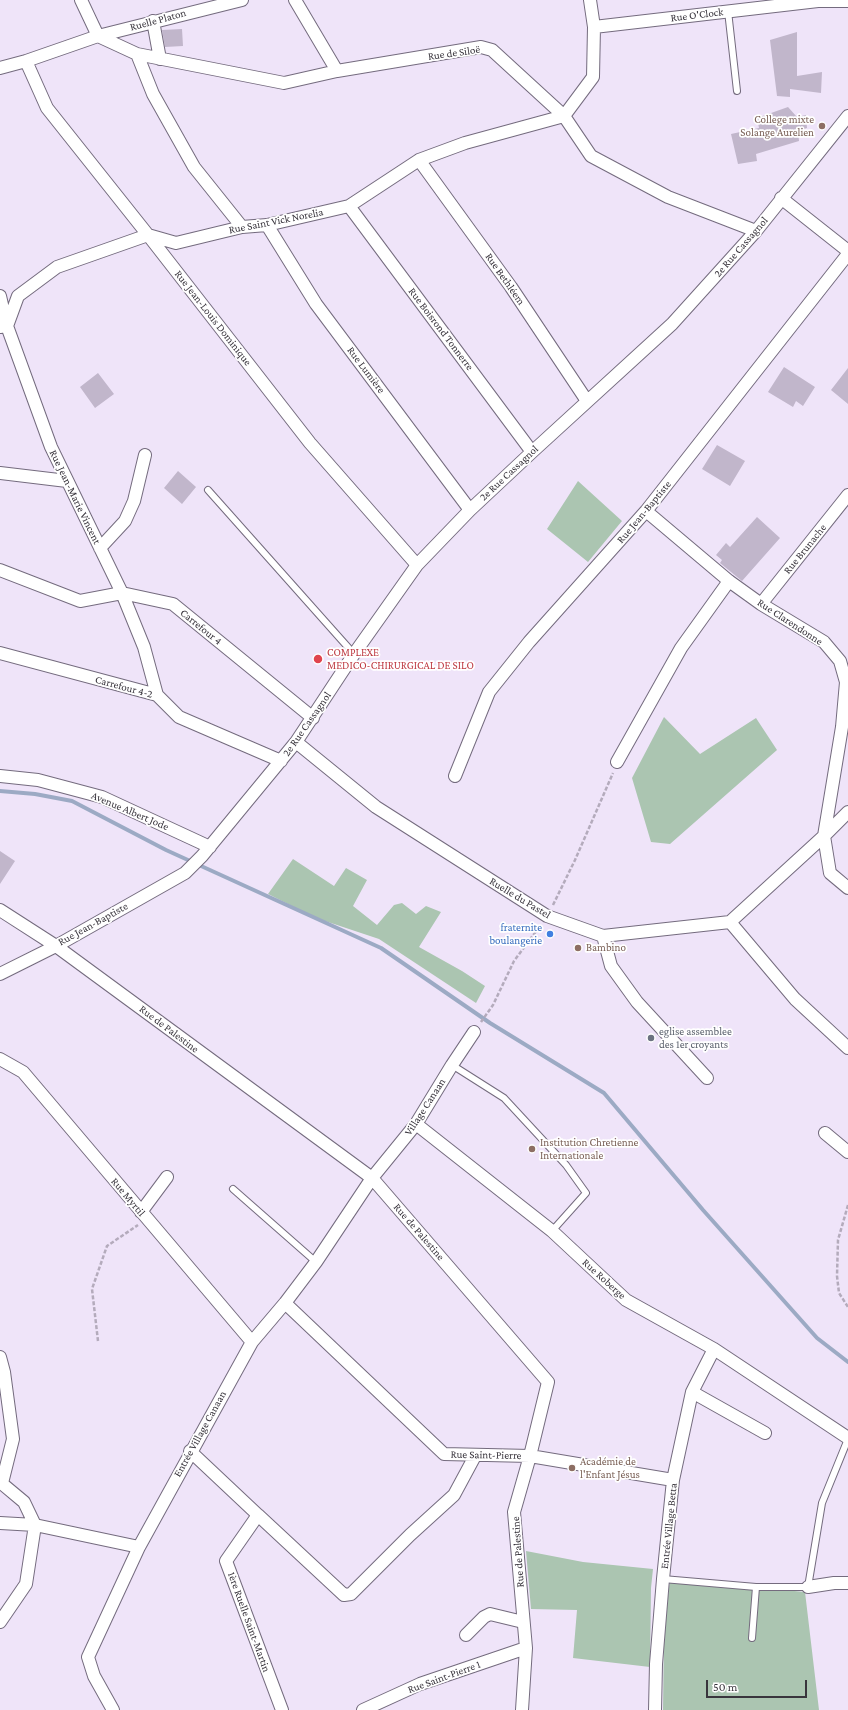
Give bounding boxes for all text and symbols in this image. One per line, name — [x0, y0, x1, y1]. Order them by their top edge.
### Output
street label: Rue O'Clock — [670, 5, 724, 25]
street label: Ruelle Platon — [128, 6, 188, 34]
street label: Rue de Siloë — [427, 43, 481, 63]
place label: College mixte Solange Aurelien — [740, 113, 814, 139]
marker: College mixte Solange Aurelien — [817, 121, 827, 131]
street label: Rue Saint Vick Norelia — [228, 205, 324, 237]
street label: 2e Rue Cassagnol — [711, 214, 771, 280]
street label: Rue Bethléem — [482, 250, 528, 308]
street label: Rue Jean-Louis Dominique — [172, 268, 254, 368]
street label: Rue Boisrond Tonnerre — [406, 285, 476, 373]
street label: Rue Lumière — [344, 344, 388, 396]
street label: 2e Rue Cassagnol — [477, 442, 541, 504]
street label: Rue Jean-Marie Vincent — [46, 448, 104, 546]
street label: Rue Jean-Baptiste — [614, 478, 674, 546]
street label: Rue Brunache — [781, 521, 829, 577]
street label: Rue Clarendonne — [755, 596, 825, 648]
street label: Carrefour 4 — [177, 606, 225, 648]
place label: COMPLEXE MEDICO-CHIRURGICAL DE SILO — [327, 646, 474, 672]
marker: COMPLEXE MEDICO-CHIRURGICAL DE SILO — [312, 653, 324, 665]
street label: Carrefour 4-2 — [94, 673, 154, 701]
street label: 2e Rue Cassagnol — [280, 689, 334, 759]
street label: Avenue Albert Jode — [89, 789, 171, 833]
street label: Ruelle du Pastel — [487, 875, 553, 921]
street label: Rue Jean-Baptiste — [56, 899, 130, 949]
place label: fraternite boulangerie — [489, 921, 542, 947]
marker: fraternite boulangerie — [545, 929, 555, 939]
place label: Bambino — [586, 941, 626, 955]
marker: Bambino — [573, 943, 583, 953]
street label: Rue de Palestine — [137, 1002, 201, 1056]
place label: eglise assemblee des 1er croyants — [659, 1025, 732, 1051]
marker: eglise assemblee des 1er croyants — [646, 1033, 656, 1043]
street label: Village Canaan — [402, 1076, 448, 1138]
place label: Institution Chretienne Internationale — [540, 1136, 638, 1162]
marker: Institution Chretienne Internationale — [527, 1144, 537, 1154]
street label: Rue Myrtil — [108, 1175, 148, 1219]
street label: Rue de Palestine — [391, 1201, 447, 1263]
street label: Rue Roberge — [579, 1256, 629, 1302]
street label: Entrée Village Canaan — [171, 1389, 229, 1479]
street label: Rue Saint-Pierre — [450, 1448, 522, 1462]
place label: Académie de l'Enfant Jésus — [580, 1455, 640, 1481]
marker: Académie de l'Enfant Jésus — [567, 1463, 577, 1473]
street label: Entrée Village Betta — [658, 1482, 680, 1570]
street label: Rue de Palestine — [509, 1516, 527, 1588]
street label: 1ère Ruelle Saint-Martin — [225, 1570, 273, 1674]
street label: Rue Saint-Pierre 1 — [406, 1658, 482, 1696]
scale bar — [708, 1672, 809, 1698]
text: 50 m — [713, 1680, 737, 1694]

